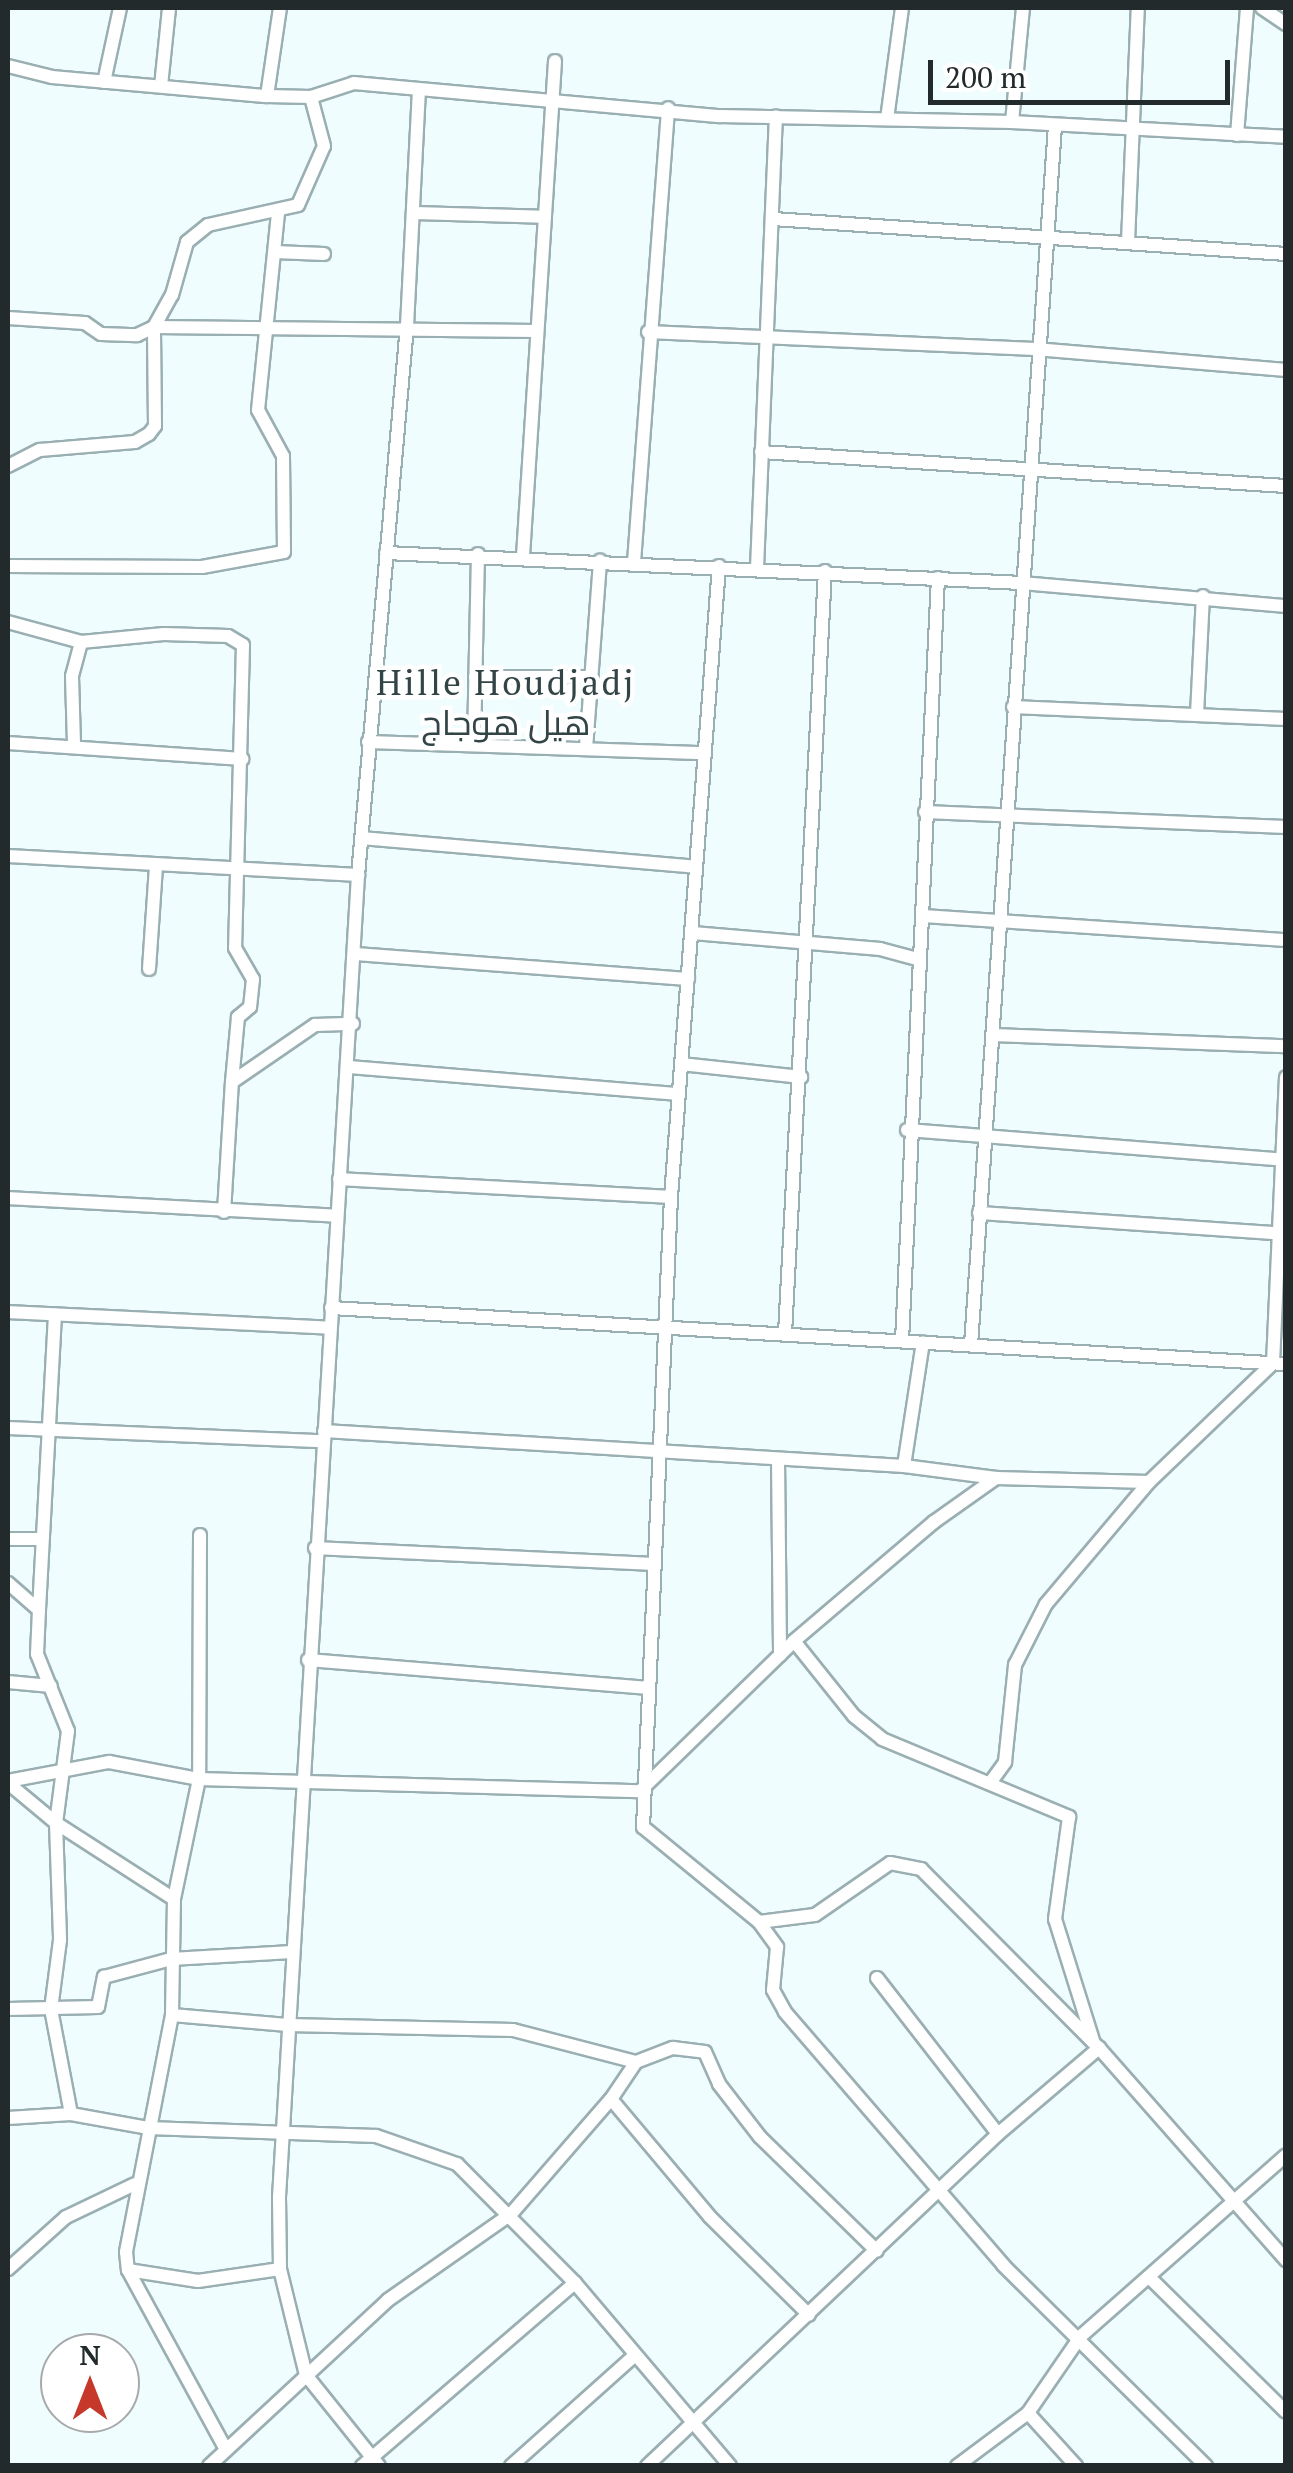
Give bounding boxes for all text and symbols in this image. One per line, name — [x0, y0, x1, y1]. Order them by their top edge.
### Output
scale bar — [933, 40, 1236, 102]
text: 200 m — [945, 57, 1026, 97]
district label: Hille Houdjadj هيل هوجاج — [376, 661, 636, 743]
north arrow — [40, 2333, 140, 2433]
text: N — [79, 2336, 101, 2373]

